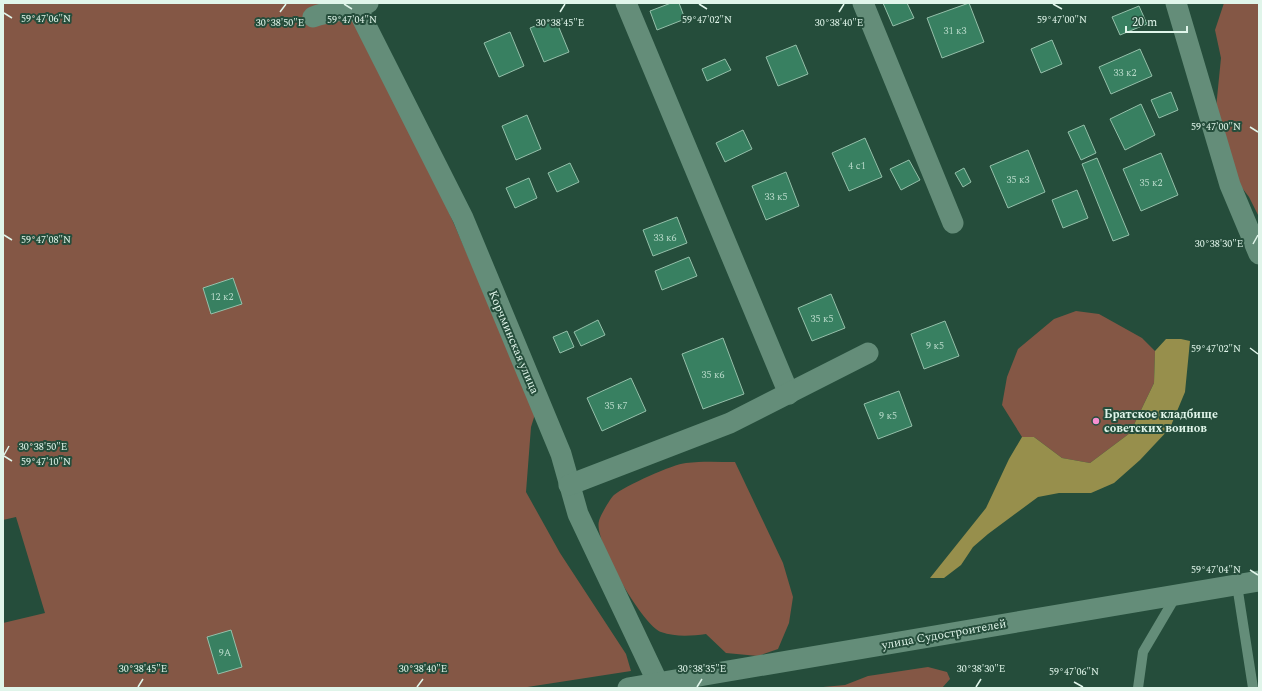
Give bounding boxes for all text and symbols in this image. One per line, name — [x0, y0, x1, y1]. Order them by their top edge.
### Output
scale bar — [1126, 8, 1187, 34]
text: 59°47'06"N — [21, 11, 71, 27]
text: 59°47'04"N — [327, 12, 377, 28]
text: 59°47'02"N — [682, 12, 732, 28]
text: 59°47'00"N — [1037, 12, 1087, 28]
text: 20 m — [1132, 13, 1157, 32]
text: 30°38'50"E — [256, 15, 304, 31]
text: 30°38'45"E — [536, 15, 584, 31]
text: 30°38'40"E — [815, 15, 863, 31]
house number: 31 к3 — [943, 23, 967, 39]
house number: 33 к2 — [1113, 65, 1137, 81]
text: 59°47'00"N — [1191, 119, 1241, 135]
house number: 4 с1 — [848, 158, 866, 174]
house number: 35 к3 — [1006, 172, 1030, 188]
house number: 35 к2 — [1139, 175, 1163, 191]
house number: 33 к5 — [764, 189, 788, 205]
house number: 33 к6 — [653, 230, 677, 246]
text: 59°47'08"N — [21, 232, 71, 248]
text: 30°38'30"E — [1195, 236, 1243, 252]
street label: Корчминская улица — [483, 287, 544, 397]
house number: 12 к2 — [210, 289, 234, 305]
house number: 35 к5 — [810, 311, 834, 327]
house number: 9 к5 — [926, 338, 944, 354]
text: 59°47'02"N — [1191, 341, 1241, 357]
house number: 35 к6 — [701, 367, 725, 383]
house number: 35 к7 — [604, 398, 628, 414]
place label: Братское кладбище советских воинов — [1104, 405, 1218, 438]
house number: 9 к5 — [879, 408, 897, 424]
marker: Братское кладбище советских воинов — [1091, 416, 1101, 426]
text: 30°38'50"E — [19, 439, 67, 455]
text: 59°47'10"N — [21, 454, 71, 470]
text: 59°47'04"N — [1191, 562, 1241, 578]
street label: улица Судостроителей — [879, 614, 1008, 655]
house number: 9А — [219, 645, 232, 661]
text: 30°38'45"E — [119, 661, 167, 677]
text: 30°38'40"E — [399, 661, 447, 677]
text: 30°38'35"E — [678, 661, 726, 677]
text: 30°38'30"E — [957, 661, 1005, 677]
text: 59°47'06"N — [1049, 664, 1099, 680]

